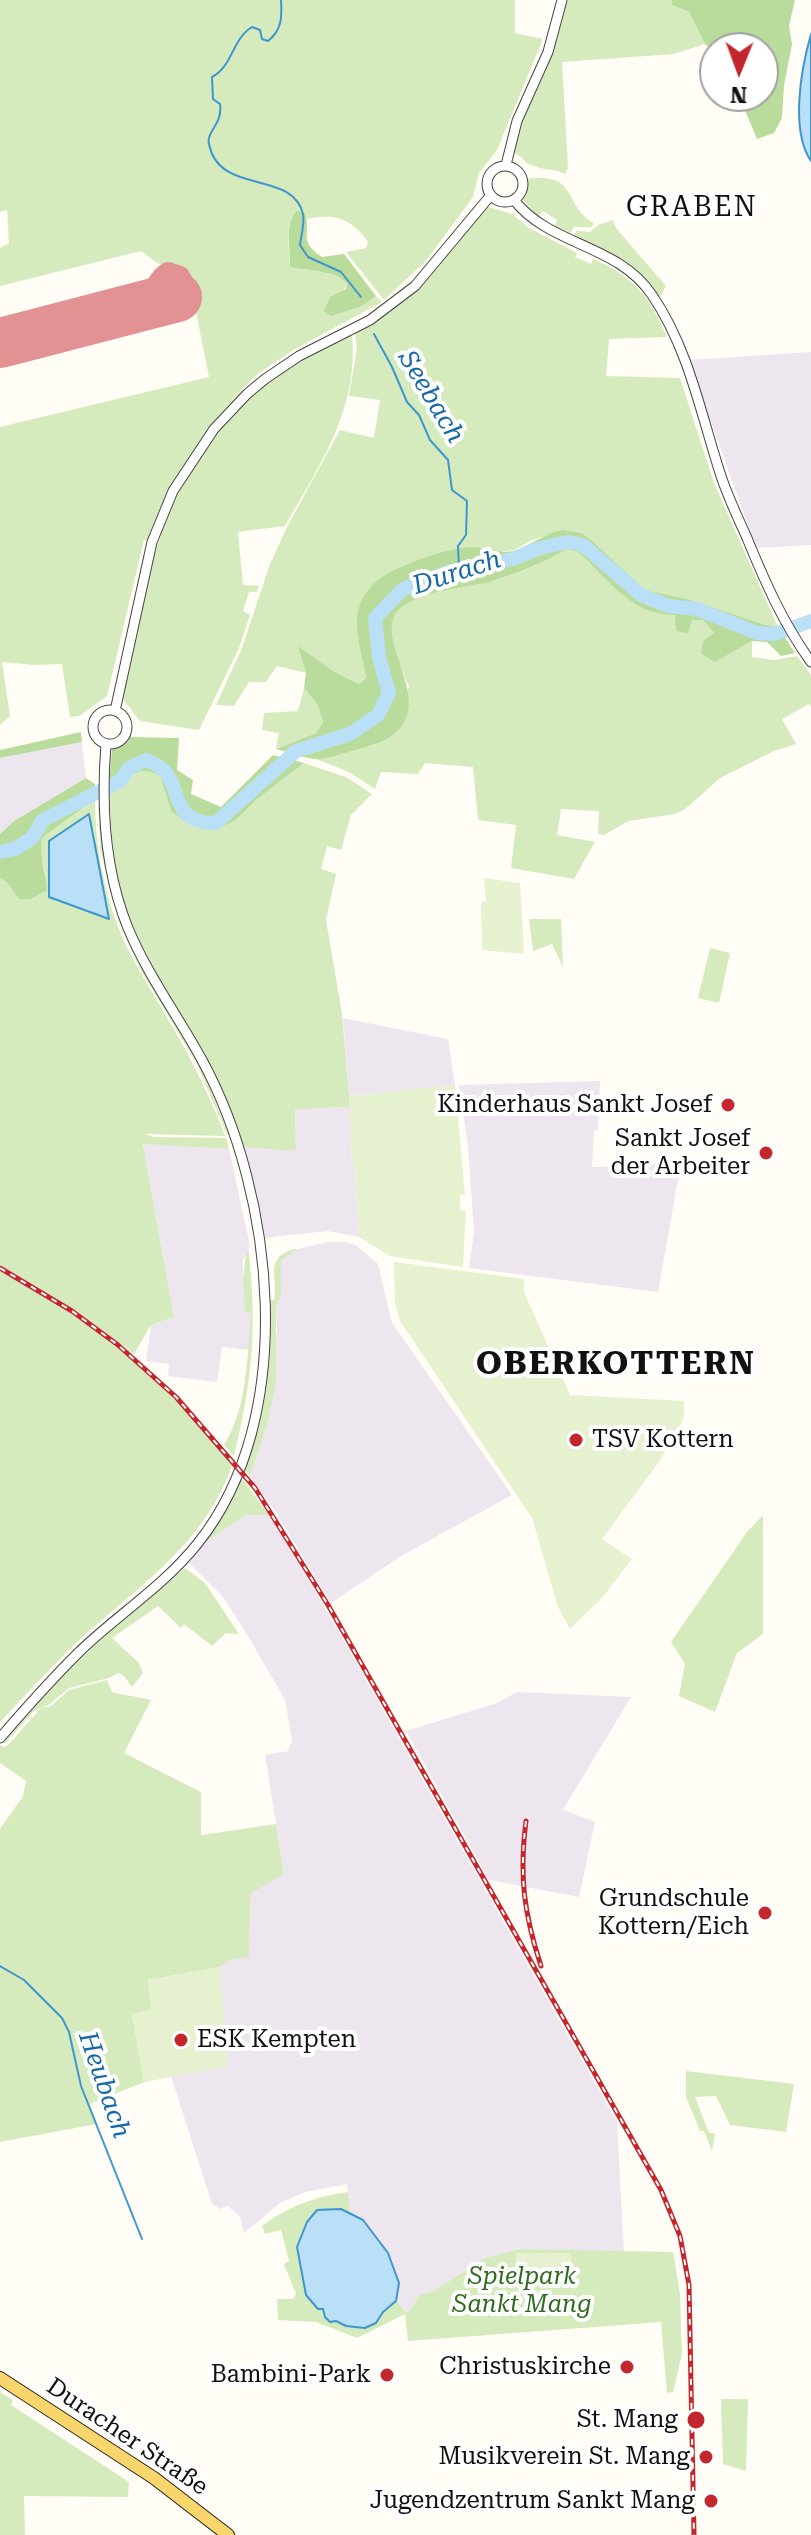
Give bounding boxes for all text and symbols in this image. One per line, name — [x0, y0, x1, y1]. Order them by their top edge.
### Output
north arrow — [699, 32, 779, 112]
text: N — [730, 82, 747, 107]
district label: GRABEN — [626, 191, 758, 225]
water label: Seebach — [391, 345, 471, 449]
water label: Durach — [409, 544, 505, 602]
place label: Kinderhaus Sankt Josef — [437, 1091, 712, 1119]
marker: Kinderhaus Sankt Josef — [719, 1096, 737, 1114]
place label: Sankt Josef der Arbeiter — [611, 1125, 750, 1181]
marker: Sankt Josef der Arbeiter — [757, 1144, 775, 1162]
district label: OBERKOTTERN — [476, 1346, 756, 1384]
place label: TSV Kottern — [592, 1426, 734, 1454]
marker: TSV Kottern — [567, 1431, 585, 1449]
place label: Grundschule Kottern/Eich — [598, 1885, 749, 1941]
marker: Grundschule Kottern/Eich — [756, 1904, 774, 1922]
place label: ESK Kempten — [197, 2026, 356, 2054]
water label: Heubach — [71, 2028, 137, 2142]
marker: ESK Kempten — [172, 2031, 190, 2049]
park label: Spielpark Sankt Mang — [453, 2263, 591, 2319]
place label: Christuskirche — [439, 2353, 611, 2381]
marker: Christuskirche — [618, 2358, 636, 2376]
place label: Bambini-Park — [211, 2361, 371, 2389]
marker: Bambini-Park — [378, 2366, 396, 2384]
street label: Duracher Straße — [41, 2372, 213, 2502]
place label: St. Mang — [577, 2406, 678, 2434]
marker: St. Mang — [685, 2409, 707, 2431]
place label: Musikverein St. Mang — [438, 2443, 690, 2471]
marker: Musikverein St. Mang — [697, 2448, 715, 2466]
place label: Jugendzentrum Sankt Mang — [370, 2487, 695, 2515]
marker: Jugendzentrum Sankt Mang — [702, 2492, 720, 2510]

